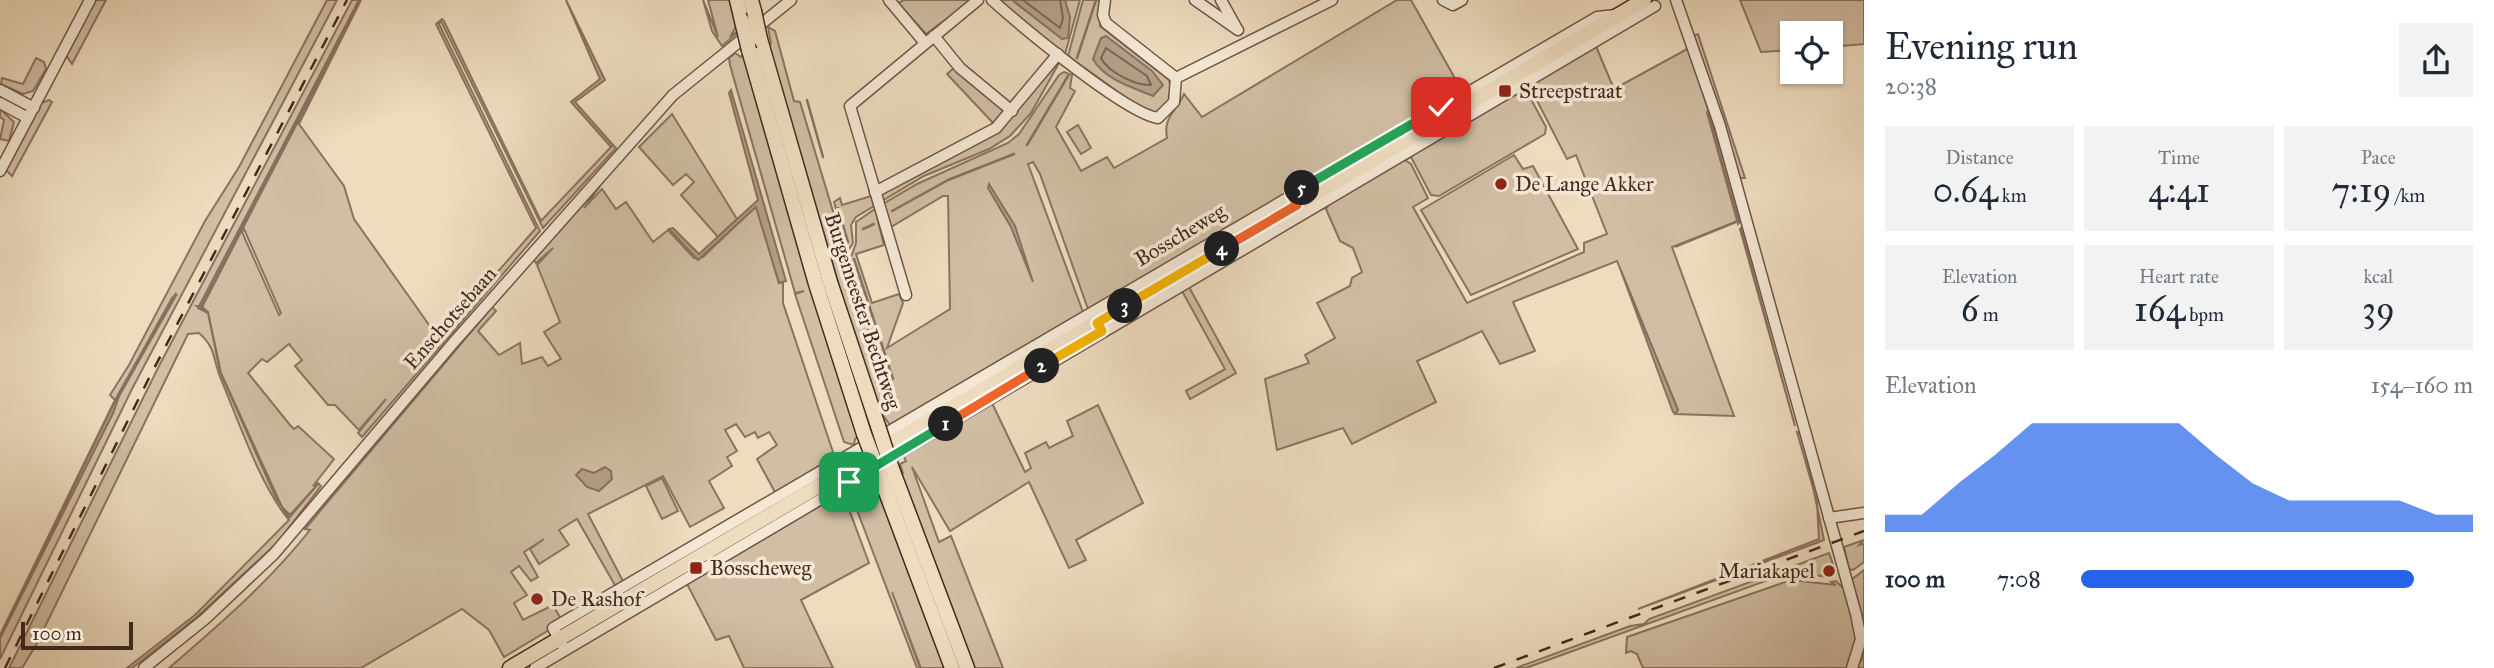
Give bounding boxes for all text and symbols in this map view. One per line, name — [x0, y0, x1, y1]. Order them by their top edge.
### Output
map controls — [1780, 21, 1843, 84]
button: locate — [1780, 21, 1843, 84]
text: Evening run — [1885, 23, 2078, 69]
button: share — [2399, 23, 2473, 97]
text: 20:38 — [1885, 72, 1937, 100]
pin — [1411, 77, 1471, 137]
place label: Streepstraat — [1519, 78, 1623, 104]
marker: Streepstraat — [1497, 83, 1513, 99]
icon: check — [1422, 88, 1460, 126]
text: Distance — [1946, 146, 2014, 169]
text: Time — [2158, 146, 2200, 169]
text: Pace — [2361, 146, 2396, 169]
text: 0.64 — [1933, 169, 1998, 212]
text: 4:41 — [2148, 169, 2210, 212]
text: 7:19 — [2331, 169, 2391, 212]
pin: 5 — [1284, 170, 1320, 206]
place label: De Lange Akker — [1515, 171, 1654, 197]
text: 5 — [1297, 176, 1306, 199]
marker: De Lange Akker — [1493, 176, 1509, 192]
text: km — [1998, 184, 2027, 207]
text: /km — [2391, 184, 2425, 207]
street label: Bosscheweg — [1130, 198, 1230, 272]
street label: Burgemeester Bechtweg — [819, 209, 907, 413]
pin: 4 — [1204, 232, 1240, 266]
text: 4 — [1216, 237, 1227, 260]
street label: Enschotsebaan — [398, 261, 502, 375]
text: Elevation — [1942, 265, 2017, 288]
text: Heart rate — [2139, 265, 2219, 288]
text: kcal — [2363, 265, 2393, 288]
pin: 3 — [1108, 288, 1142, 324]
text: 6 — [1961, 288, 1979, 331]
text: 164 — [2134, 288, 2185, 331]
text: 39 — [2362, 288, 2395, 331]
text: 3 — [1121, 294, 1128, 317]
text: m — [1979, 303, 1999, 326]
text: bpm — [2185, 303, 2224, 326]
pin: 2 — [1024, 348, 1060, 384]
text: 2 — [1037, 354, 1046, 377]
text: Elevation — [1885, 371, 1976, 399]
text: 154–160 m — [2371, 371, 2473, 399]
pin: 1 — [928, 406, 964, 442]
text: 1 — [942, 412, 949, 435]
pin — [819, 452, 879, 512]
icon: arrive — [830, 463, 868, 501]
place label: Bosscheweg — [710, 555, 811, 581]
place label: Mariakapel — [1718, 558, 1815, 584]
marker: Bosscheweg — [688, 560, 704, 576]
marker: Mariakapel — [1821, 563, 1837, 579]
text: 100 m — [1885, 565, 1945, 593]
text: 7:08 — [1997, 565, 2041, 593]
place label: De Rashof — [551, 586, 644, 612]
marker: De Rashof — [529, 591, 545, 607]
scale bar — [21, 619, 133, 651]
text: 100 m — [32, 622, 82, 645]

